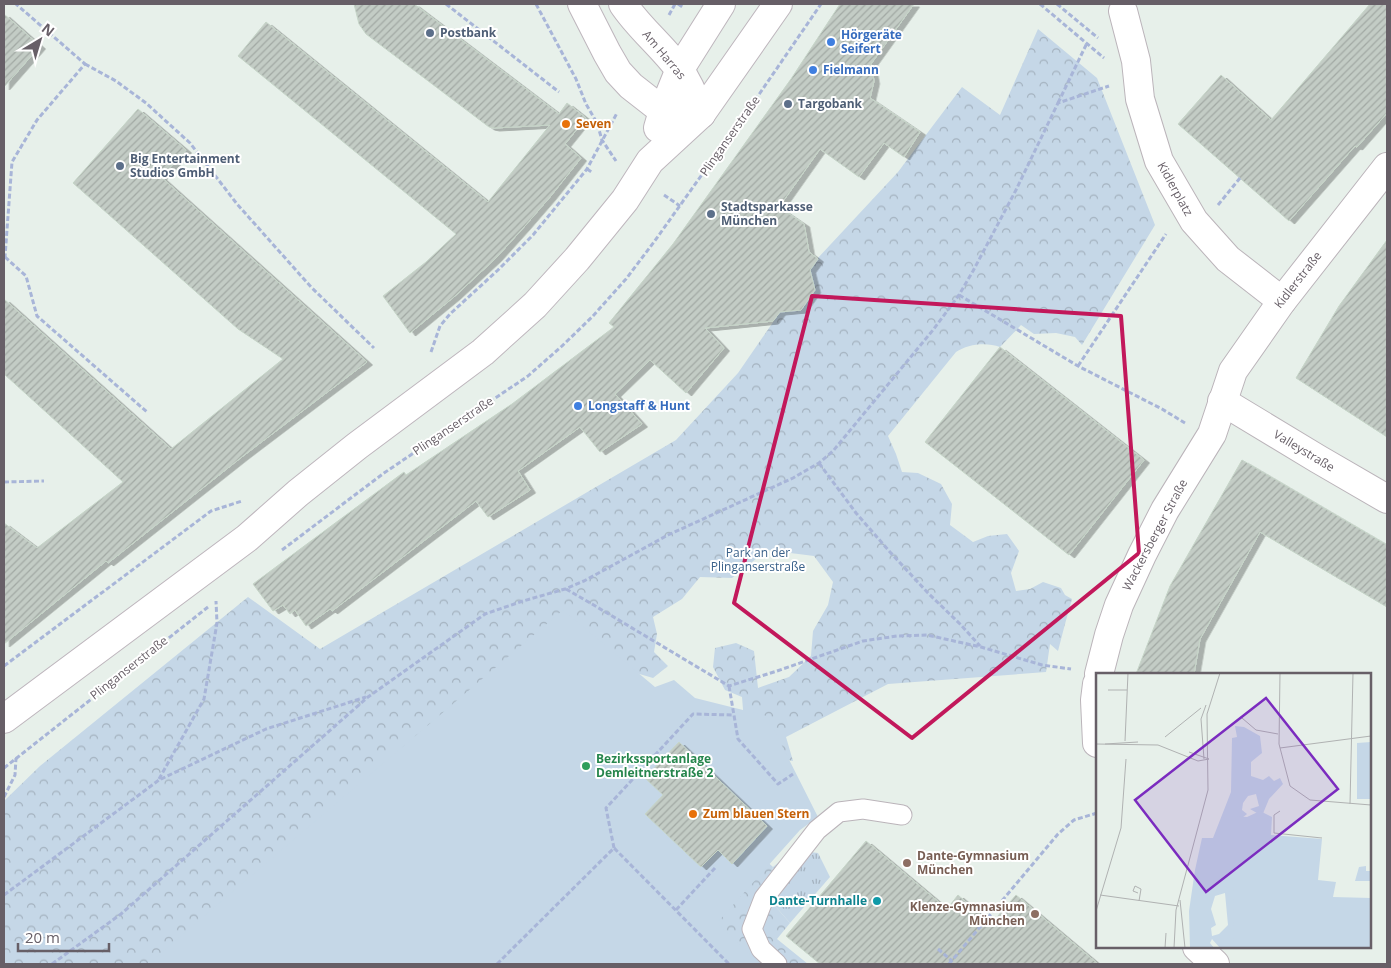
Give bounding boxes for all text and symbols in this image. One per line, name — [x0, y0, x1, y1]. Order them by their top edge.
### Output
north arrow — [15, 15, 65, 65]
text: N — [38, 18, 59, 40]
place label: Postbank — [440, 24, 497, 41]
street label: Am Harras — [639, 26, 690, 83]
place label: Hörgeräte Seifert — [841, 26, 902, 57]
marker: Postbank — [424, 27, 436, 39]
marker: Hörgeräte Seifert — [825, 36, 837, 48]
place label: Fielmann — [823, 61, 879, 78]
marker: Fielmann — [807, 64, 819, 76]
street label: Plinganserstraße — [696, 92, 764, 179]
place label: Targobank — [798, 95, 863, 112]
marker: Targobank — [782, 98, 794, 110]
place label: Seven — [576, 115, 612, 132]
marker: Seven — [560, 118, 572, 130]
place label: Big Entertainment Studios GmbH — [130, 150, 240, 181]
street label: Kidlerplatz — [1154, 159, 1197, 219]
marker: Big Entertainment Studios GmbH — [114, 160, 126, 172]
place label: Stadtsparkasse München — [721, 198, 813, 229]
marker: Stadtsparkasse München — [705, 208, 717, 220]
street label: Kidlerstraße — [1270, 247, 1325, 312]
street label: Plinganserstraße — [409, 392, 497, 459]
place label: Longstaff & Hunt — [588, 397, 690, 414]
marker: Longstaff & Hunt — [572, 400, 584, 412]
street label: Valleystraße — [1271, 426, 1338, 476]
street label: Wackersberger Straße — [1118, 476, 1191, 594]
park label: Park an der Plinganserstraße — [711, 544, 805, 575]
street label: Plinganserstraße — [86, 632, 171, 703]
inset map — [1096, 673, 1371, 948]
place label: Bezirkssportanlage Demleitnerstraße 2 — [596, 750, 713, 781]
marker: Bezirkssportanlage Demleitnerstraße 2 — [580, 760, 592, 772]
place label: Zum blauen Stern — [703, 805, 809, 822]
marker: Zum blauen Stern — [687, 808, 699, 820]
place label: Dante-Gymnasium München — [917, 847, 1029, 878]
marker: Dante-Gymnasium München — [901, 857, 913, 869]
place label: Dante-Turnhalle — [769, 892, 867, 909]
marker: Dante-Turnhalle — [871, 895, 883, 907]
place label: Klenze-Gymnasium München — [910, 898, 1025, 929]
marker: Klenze-Gymnasium München — [1029, 908, 1041, 920]
scale bar — [18, 920, 109, 952]
text: 20 m — [25, 927, 60, 947]

